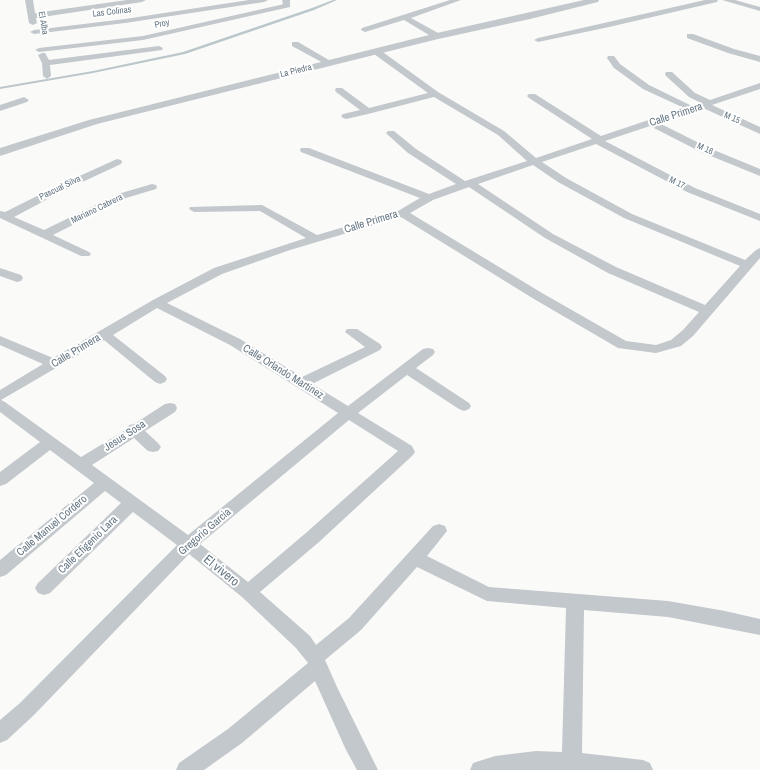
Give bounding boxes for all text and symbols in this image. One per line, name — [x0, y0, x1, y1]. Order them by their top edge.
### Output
street label: Las Colinas — [92, 4, 132, 20]
street label: El Alba — [35, 10, 51, 36]
street label: Proy — [153, 17, 171, 31]
street label: La Piedra — [279, 62, 313, 80]
street label: Calle Primera — [648, 100, 704, 130]
street label: M 15 — [722, 110, 742, 126]
street label: M 16 — [695, 141, 715, 157]
street label: Pascual Silva — [38, 173, 82, 203]
street label: M 17 — [667, 175, 687, 191]
street label: Mariano Cabrera — [70, 192, 124, 226]
street label: Calle Primera — [343, 208, 399, 236]
street label: Calle Primera — [49, 331, 103, 371]
street label: Calle Orlando Martinez — [240, 342, 326, 402]
street label: Jesus Sosa — [102, 418, 148, 454]
street label: Calle Manuel Cordero — [14, 493, 90, 559]
street label: Gregorio Garcia — [176, 506, 234, 558]
street label: Calle Efigenio Lara — [56, 513, 120, 577]
street label: El vivero — [200, 552, 242, 590]

